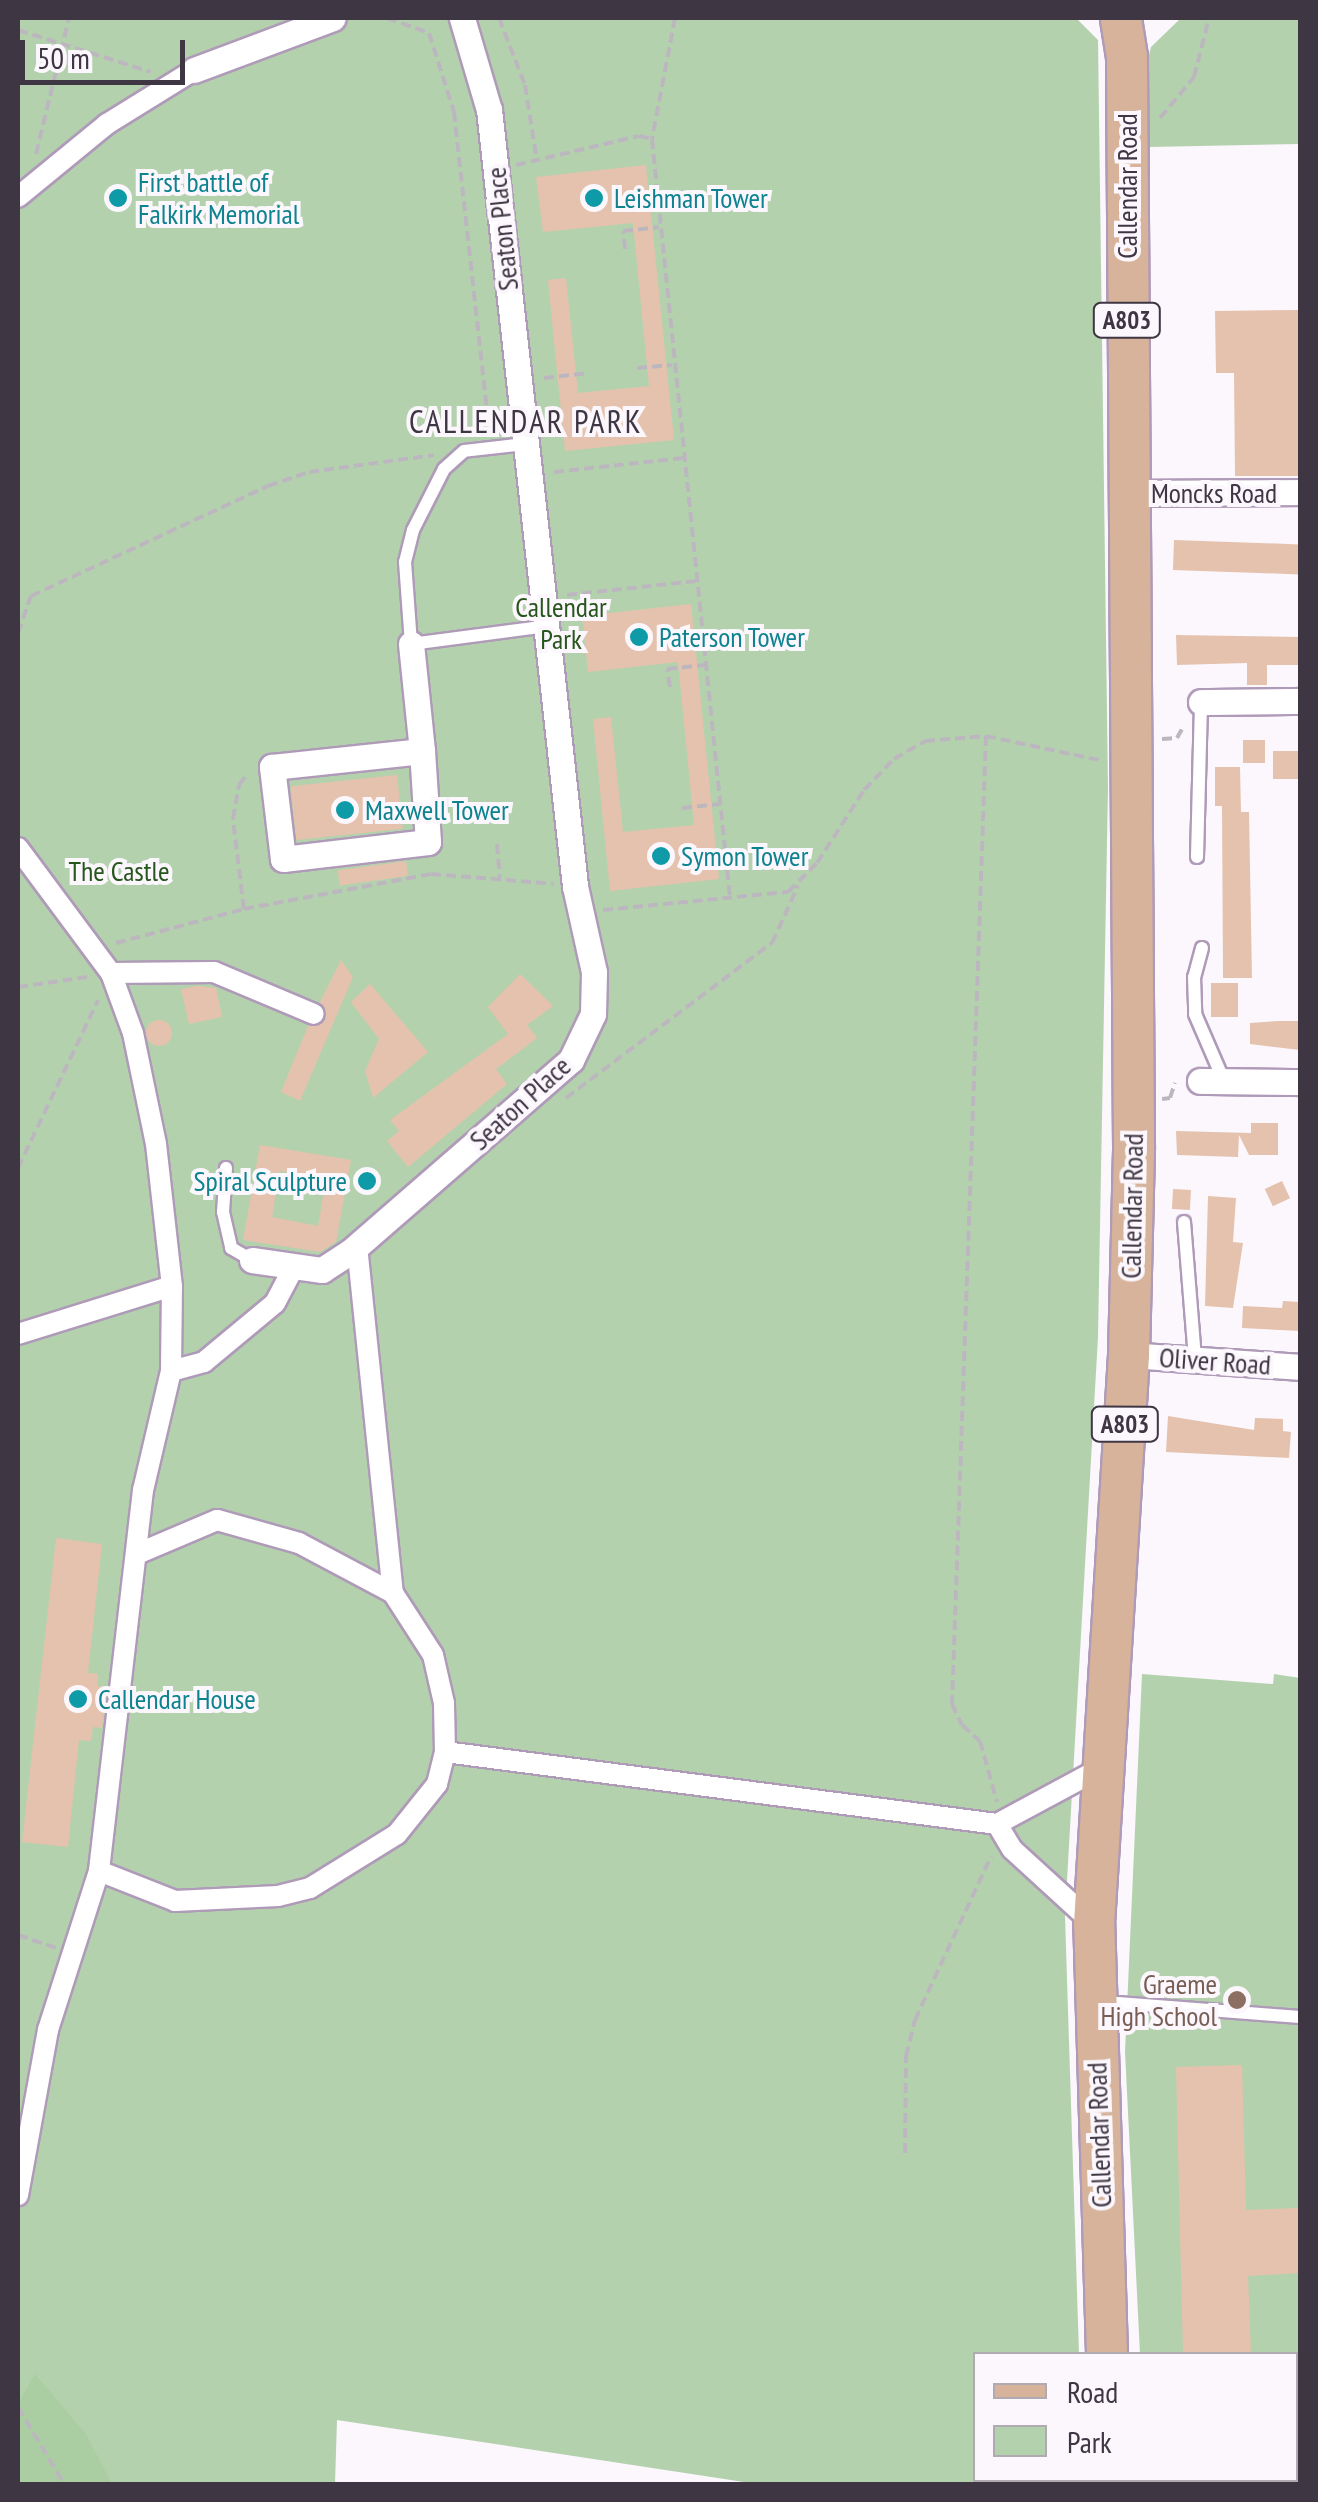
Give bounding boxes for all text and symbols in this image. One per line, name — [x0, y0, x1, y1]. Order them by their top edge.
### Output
scale bar — [25, 20, 190, 82]
text: 50 m — [37, 38, 90, 77]
street label: Callendar Road — [1110, 113, 1144, 259]
place label: First battle of Falkirk Memorial — [138, 165, 300, 231]
street label: Seaton Place — [479, 166, 525, 292]
place label: Leishman Tower — [614, 181, 768, 215]
marker: First battle of Falkirk Memorial — [107, 187, 129, 209]
marker: Leishman Tower — [583, 187, 605, 209]
road number: A803 — [1092, 300, 1162, 340]
district label: CALLENDAR PARK — [409, 402, 643, 440]
street label: Moncks Road — [1151, 476, 1277, 510]
park label: Callendar Park — [515, 590, 607, 656]
place label: Paterson Tower — [659, 620, 806, 654]
marker: Paterson Tower — [628, 626, 650, 648]
place label: Maxwell Tower — [365, 793, 509, 827]
marker: Maxwell Tower — [334, 799, 356, 821]
place label: Symon Tower — [681, 839, 809, 873]
marker: Symon Tower — [650, 845, 672, 867]
park label: The Castle — [68, 854, 170, 888]
street label: Seaton Place — [463, 1049, 577, 1157]
street label: Callendar Road — [1114, 1133, 1150, 1279]
place label: Spiral Sculpture — [194, 1164, 347, 1198]
marker: Spiral Sculpture — [356, 1170, 378, 1192]
street label: Oliver Road — [1158, 1340, 1272, 1382]
road number: A803 — [1090, 1404, 1160, 1444]
place label: Callendar House — [98, 1682, 256, 1716]
marker: Callendar House — [67, 1688, 89, 1710]
place label: Graeme High School — [1101, 1967, 1217, 2033]
marker: Graeme High School — [1226, 1989, 1248, 2011]
street label: Callendar Road — [1080, 2062, 1118, 2208]
legend — [973, 2352, 1298, 2482]
text: Road — [1067, 2372, 1118, 2411]
text: Park — [1067, 2422, 1112, 2461]

